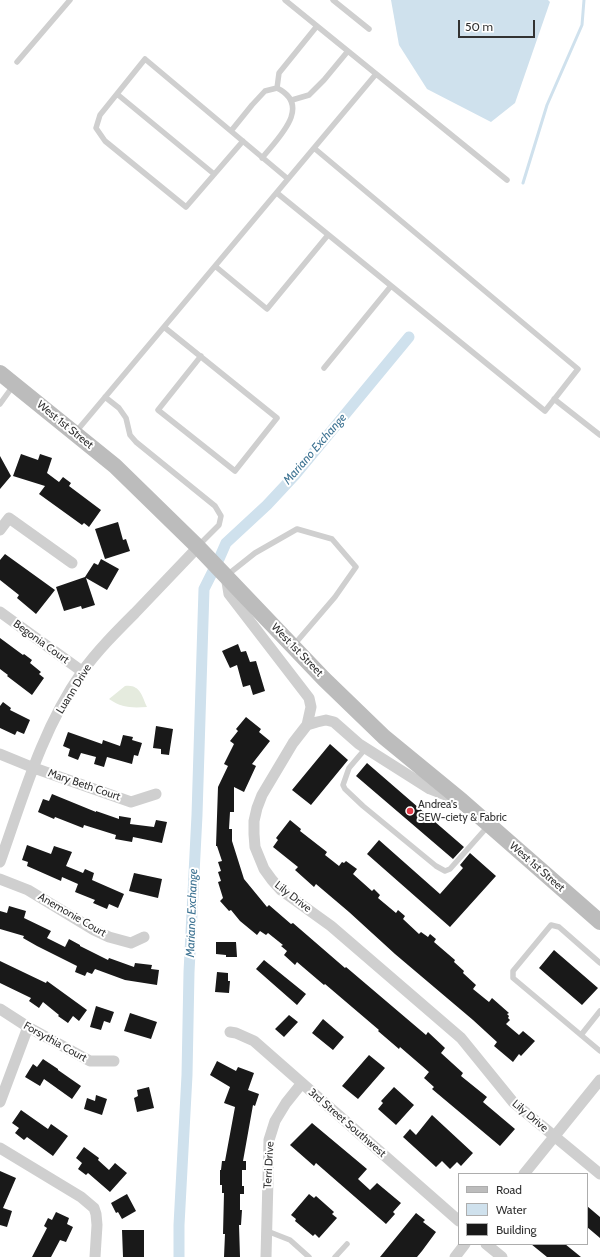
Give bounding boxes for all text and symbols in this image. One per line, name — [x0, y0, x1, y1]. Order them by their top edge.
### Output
scale bar — [460, 12, 537, 38]
text: 50 m — [465, 19, 493, 34]
street label: West 1st Street — [34, 398, 96, 452]
water label: Mariano Exchange — [280, 411, 350, 487]
street label: Begonia Court — [11, 617, 71, 667]
street label: West 1st Street — [268, 621, 326, 679]
street label: Luann Drive — [54, 662, 94, 716]
street label: Mary Beth Court — [46, 766, 122, 804]
place label: Andrea's SEW-ciety & Fabric — [418, 798, 507, 824]
marker: Andrea's SEW-ciety & Fabric — [405, 806, 415, 816]
street label: West 1st Street — [507, 839, 567, 895]
water label: Mariano Exchange — [183, 868, 201, 958]
street label: Lily Drive — [272, 879, 314, 915]
street label: Anemonie Court — [36, 890, 108, 940]
street label: Forsythia Court — [21, 1019, 89, 1065]
street label: 3rd Street Southwest — [306, 1086, 388, 1160]
street label: Lily Drive — [509, 1097, 551, 1135]
street label: Terri Drive — [261, 1141, 277, 1189]
legend — [458, 1173, 588, 1245]
text: Road — [496, 1182, 522, 1197]
text: Water — [496, 1202, 526, 1217]
text: Building — [496, 1222, 537, 1237]

